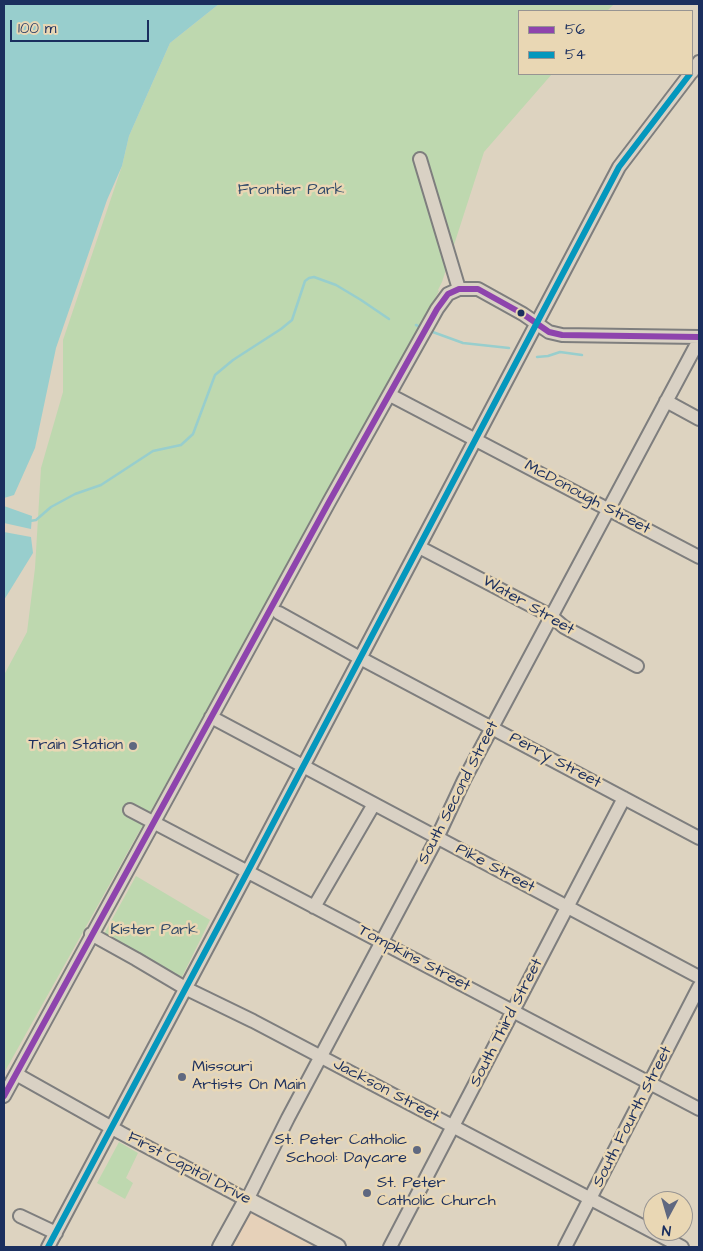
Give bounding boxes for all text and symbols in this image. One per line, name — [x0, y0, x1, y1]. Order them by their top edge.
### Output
scale bar — [12, 10, 151, 42]
legend — [518, 10, 693, 75]
text: 100 m — [18, 18, 57, 39]
text: 56 — [565, 19, 585, 40]
text: 54 — [565, 44, 586, 65]
park label: Frontier Park — [238, 181, 344, 201]
unlabelled marker — [516, 308, 526, 318]
street label: McDonough Street — [521, 457, 653, 539]
street label: Water Street — [479, 572, 577, 640]
street label: South Second Street — [415, 718, 503, 868]
street label: Perry Street — [506, 729, 604, 793]
place label: Train Station — [28, 736, 123, 756]
marker: Train Station — [127, 740, 139, 752]
street label: Pike Street — [452, 840, 538, 898]
park label: Kister Park — [110, 921, 198, 941]
street label: Tompkins Street — [355, 921, 473, 997]
street label: South Third Street — [466, 956, 548, 1090]
street label: South Fourth Street — [589, 1043, 677, 1191]
street label: Jackson Street — [330, 1055, 442, 1127]
place label: Missouri Artists On Main — [192, 1058, 306, 1096]
marker: Missouri Artists On Main — [176, 1071, 188, 1083]
street label: First Capitol Drive — [124, 1128, 254, 1210]
place label: St. Peter Catholic School: Daycare — [274, 1131, 407, 1169]
marker: St. Peter Catholic School: Daycare — [411, 1144, 423, 1156]
place label: St. Peter Catholic Church — [377, 1174, 496, 1212]
marker: St. Peter Catholic Church — [361, 1187, 373, 1199]
north arrow — [643, 1191, 693, 1241]
text: N — [661, 1220, 672, 1240]

